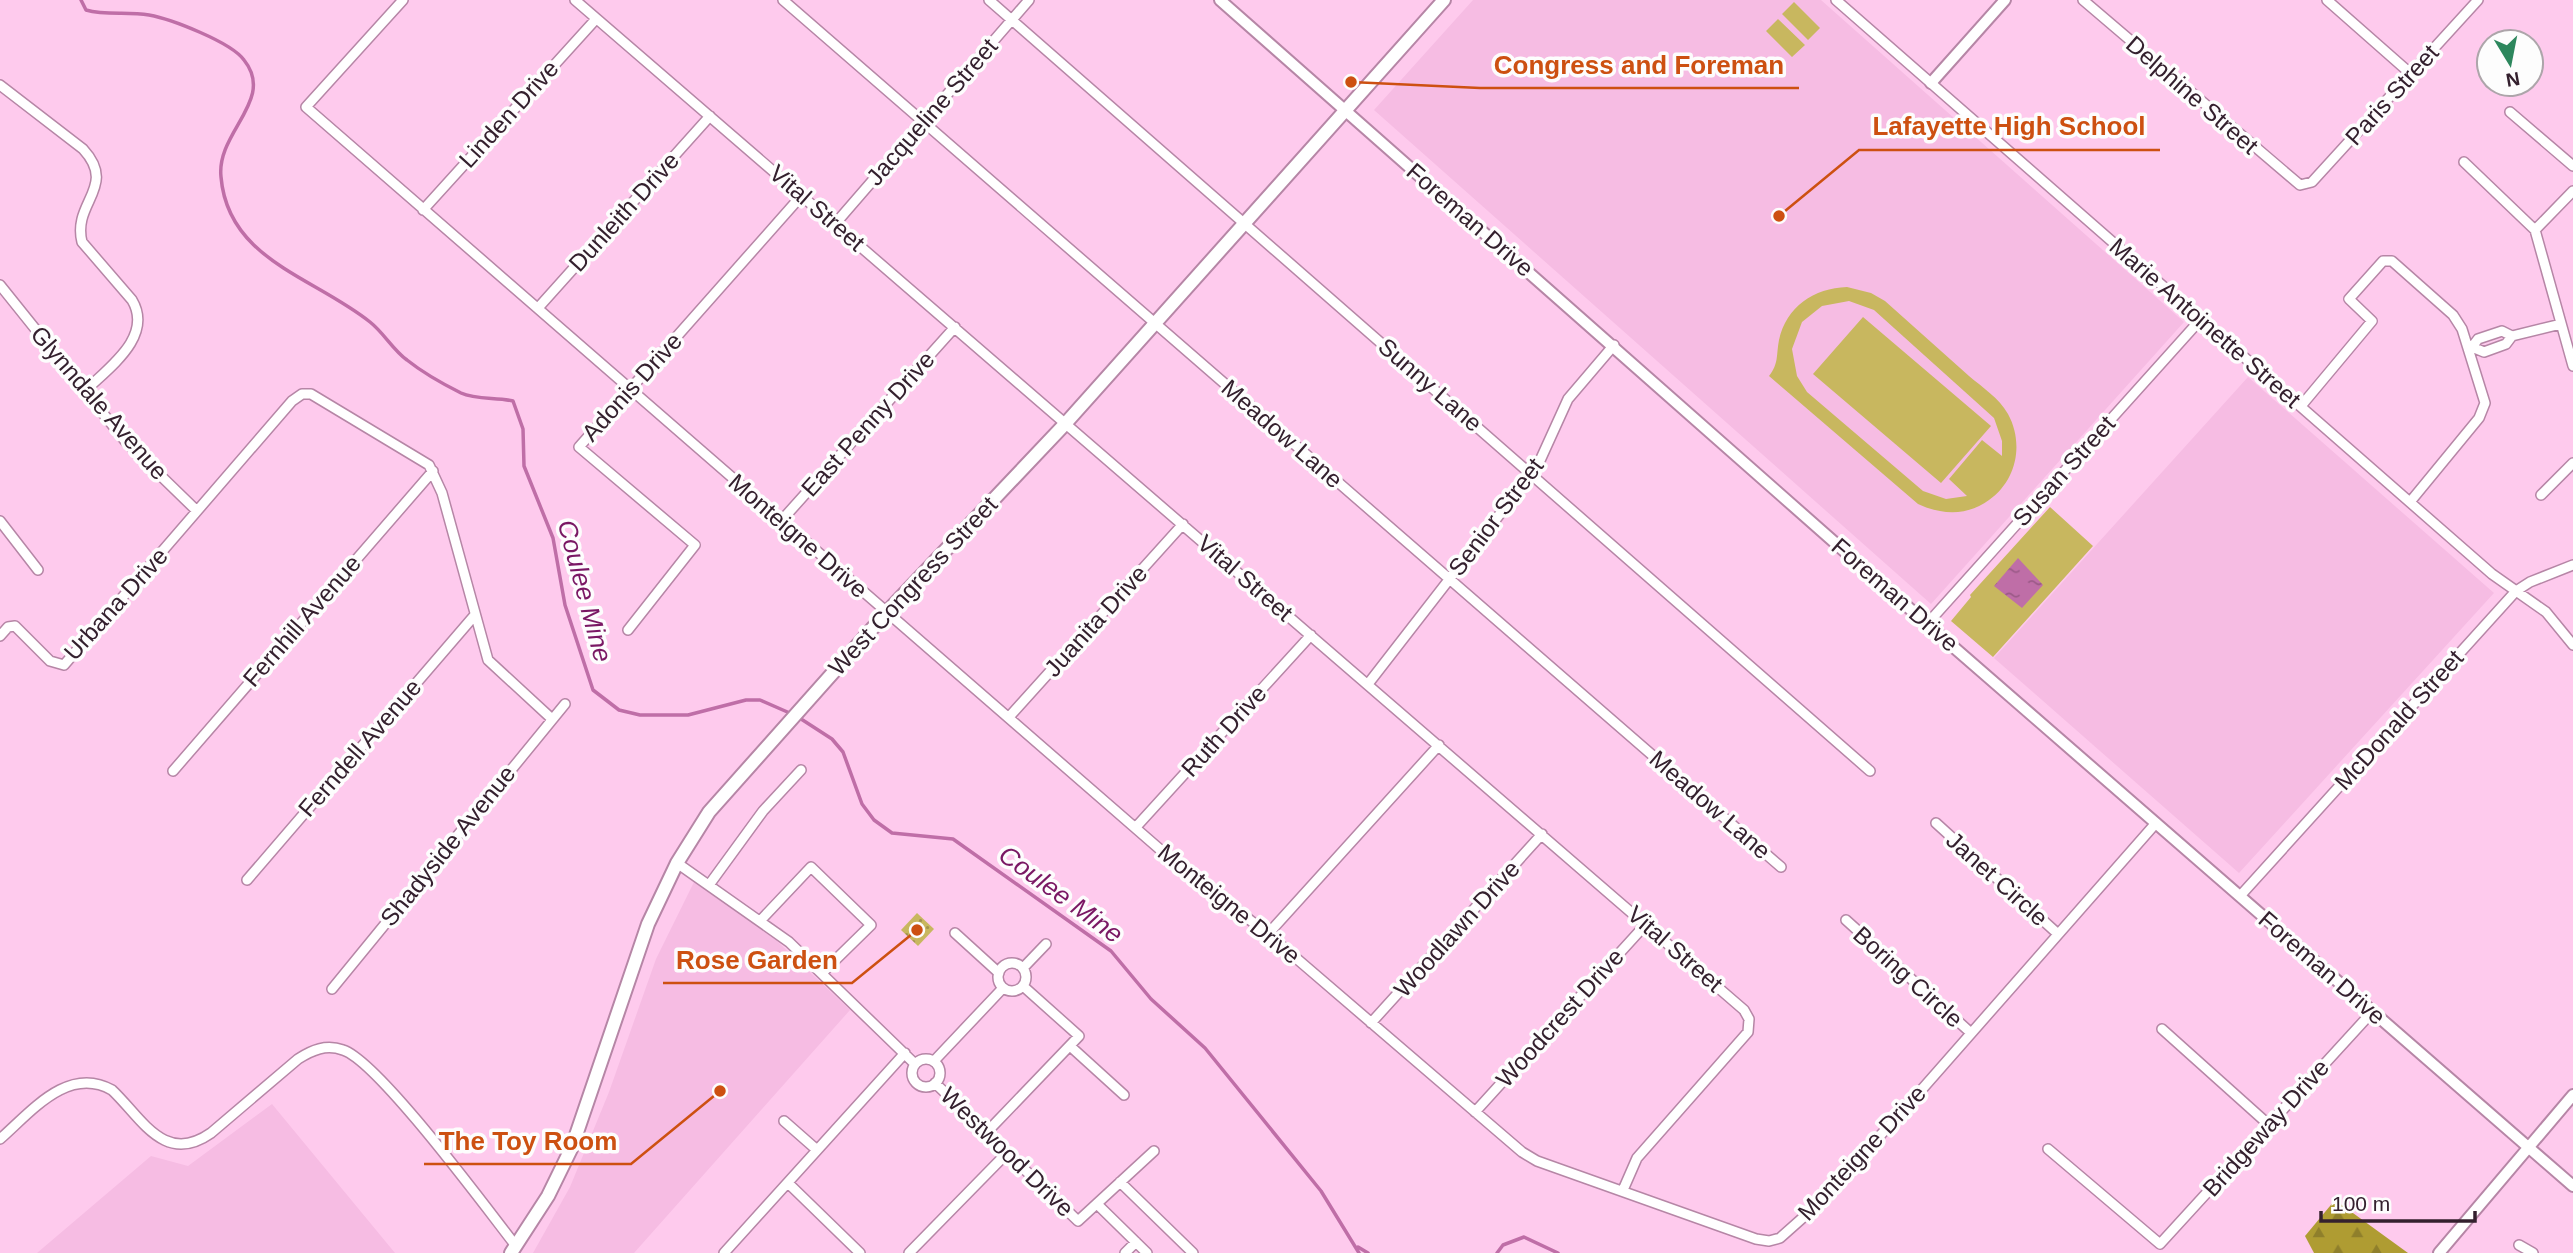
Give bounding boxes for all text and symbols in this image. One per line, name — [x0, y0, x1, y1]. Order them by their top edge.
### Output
north arrow — [2475, 28, 2545, 98]
street label: Delphine Street — [2121, 30, 2264, 159]
street label: Jacqueline Street — [861, 33, 1003, 191]
street label: Paris Street — [2340, 39, 2444, 150]
callout: Congress and Foreman — [1480, 41, 1799, 88]
text: Congress and Foreman — [1494, 50, 1784, 80]
street label: Linden Drive — [454, 55, 564, 173]
text: N — [2504, 68, 2521, 91]
callout: Lafayette High School — [1859, 103, 2160, 150]
text: Lafayette High School — [1872, 111, 2146, 141]
street label: Dunleith Drive — [563, 147, 684, 277]
street label: Foreman Drive — [1402, 157, 1539, 282]
street label: Vital Street — [764, 159, 871, 256]
street label: Marie Antoinette Street — [2104, 232, 2307, 413]
street label: Glynndale Avenue — [25, 320, 173, 485]
street label: Adonis Drive — [576, 327, 687, 446]
street label: Sunny Lane — [1373, 332, 1488, 437]
street label: East Penny Drive — [796, 346, 940, 502]
street label: Meadow Lane — [1217, 374, 1348, 493]
street label: Susan Street — [2007, 410, 2120, 531]
street label: Senior Street — [1443, 452, 1549, 581]
street label: Monteigne Drive — [724, 468, 873, 603]
street label: West Congress Street — [823, 491, 1003, 681]
water label: Coulee Mine — [552, 517, 618, 665]
street label: Vital Street — [1192, 529, 1299, 626]
street label: Foreman Drive — [1827, 532, 1964, 657]
street label: Urbana Drive — [58, 542, 173, 665]
street label: Fernhill Avenue — [237, 550, 366, 692]
street label: Juanita Drive — [1039, 560, 1153, 682]
street label: McDonald Street — [2329, 644, 2469, 795]
street label: Ferndell Avenue — [293, 674, 427, 822]
street label: Ruth Drive — [1176, 680, 1272, 782]
street label: Meadow Lane — [1645, 745, 1776, 864]
street label: Shadyside Avenue — [375, 760, 521, 931]
street label: Janet Circle — [1941, 826, 2053, 931]
street label: Monteigne Drive — [1153, 838, 1306, 969]
water label: Coulee Mine — [993, 839, 1129, 949]
street label: Woodlawn Drive — [1388, 855, 1525, 1002]
street label: Vital Street — [1622, 900, 1729, 997]
street label: Foreman Drive — [2254, 905, 2391, 1030]
street label: Boring Circle — [1848, 921, 1968, 1033]
callout: Rose Garden — [663, 936, 852, 983]
street label: Woodcrest Drive — [1490, 943, 1629, 1092]
text: Rose Garden — [676, 945, 838, 975]
street label: Bridgeway Drive — [2197, 1054, 2334, 1202]
street label: Monteigne Drive — [1792, 1080, 1931, 1226]
street label: Westwood Drive — [935, 1081, 1079, 1222]
callout: The Toy Room — [424, 1117, 631, 1164]
text: The Toy Room — [439, 1126, 617, 1156]
scale bar — [2321, 1180, 2475, 1224]
text: 100 m — [2332, 1192, 2390, 1215]

